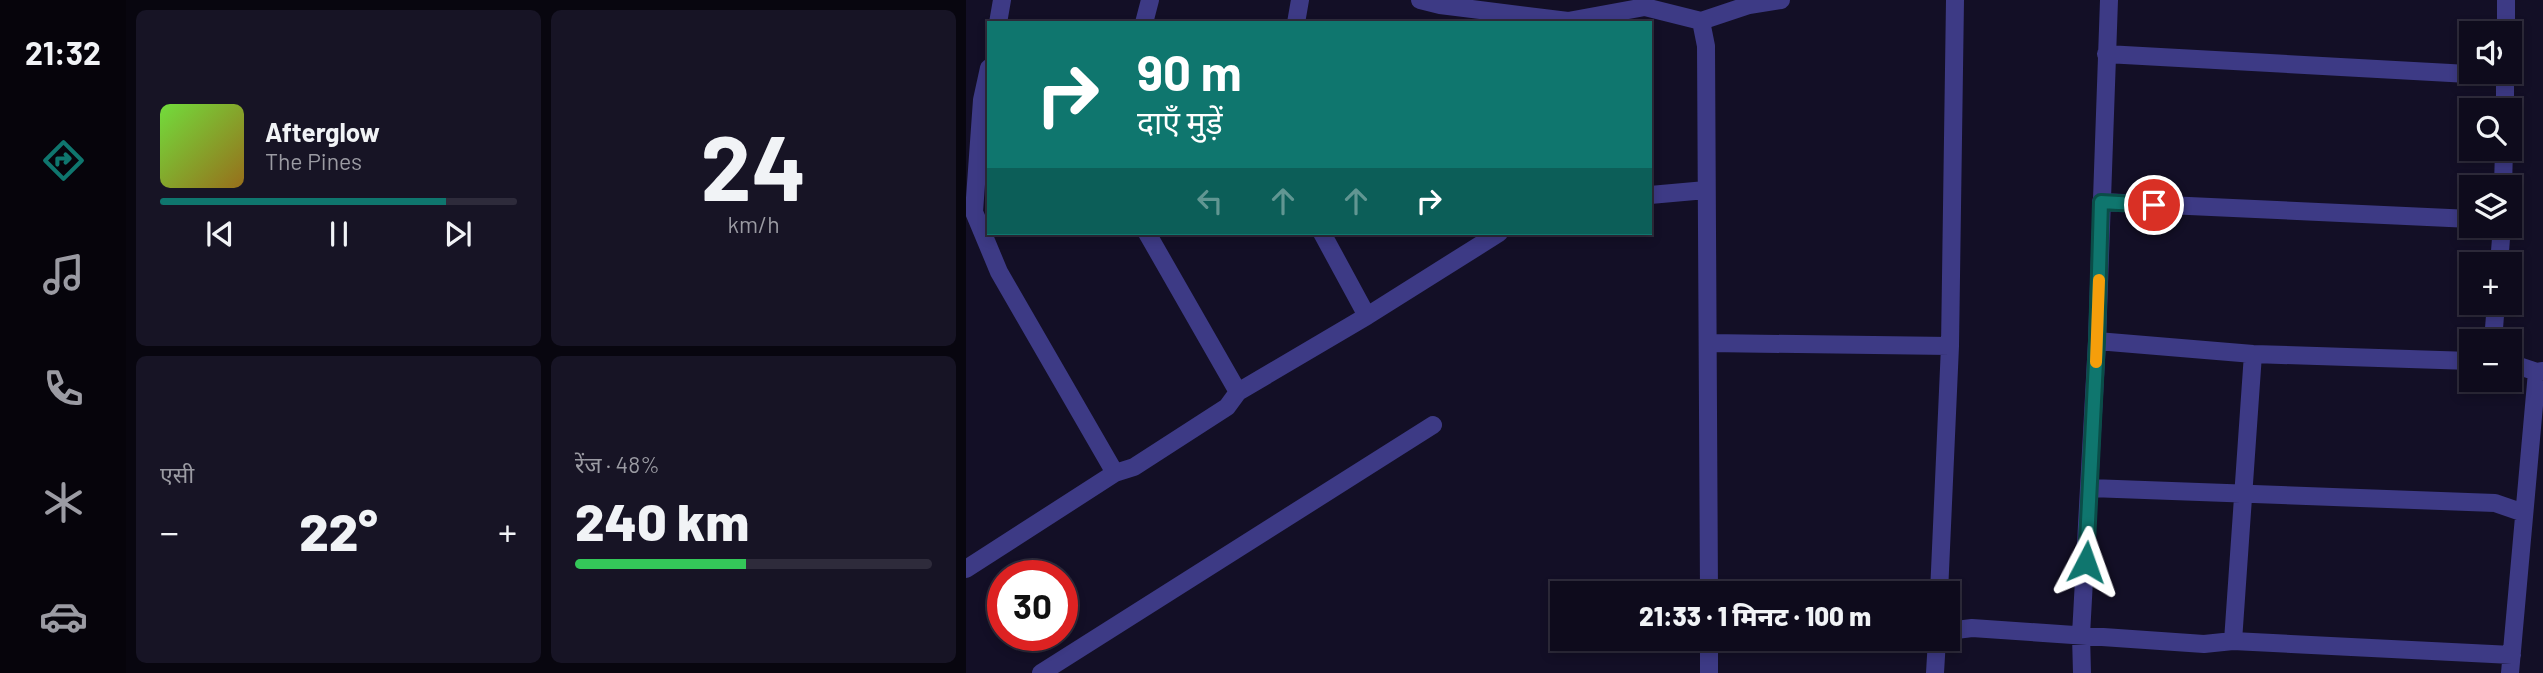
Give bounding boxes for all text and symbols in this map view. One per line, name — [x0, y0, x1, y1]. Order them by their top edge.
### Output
map controls — [2459, 21, 2522, 392]
button: sound — [2459, 21, 2522, 84]
text: 21:32 — [25, 33, 101, 71]
text: 90 m — [1137, 42, 1242, 101]
icon: right — [1022, 49, 1113, 140]
button: search — [2459, 98, 2522, 161]
text: दाएँ मुड़ें — [1137, 102, 1223, 140]
text: 24 — [700, 110, 807, 219]
text: Afterglow — [265, 116, 380, 147]
icon: directions — [39, 136, 88, 185]
text: The Pines — [265, 147, 362, 175]
pin — [2124, 175, 2184, 235]
button: layers — [2459, 175, 2522, 238]
icon: left — [1191, 182, 1229, 220]
icon: ahead — [1264, 182, 1302, 220]
icon: ahead — [1337, 182, 1375, 220]
icon: right — [1410, 182, 1448, 220]
icon: arrive — [2135, 186, 2173, 224]
text: km/h — [727, 210, 780, 238]
icon: previous — [201, 215, 239, 253]
icon: pause — [320, 215, 358, 253]
icon: next — [439, 215, 477, 253]
icon: music — [39, 250, 88, 299]
button: + — [2459, 252, 2522, 315]
button: − — [2459, 329, 2522, 392]
icon: phone — [39, 364, 88, 413]
text: रेंज · 48% — [575, 450, 660, 478]
text: एसी — [160, 460, 194, 488]
icon: climate — [39, 478, 88, 527]
text: 240 km — [575, 489, 749, 551]
text: 22° — [299, 499, 378, 561]
text: − — [160, 508, 179, 554]
text: + — [498, 508, 517, 554]
position arrow — [2049, 525, 2123, 599]
speed limit sign: 30 — [987, 560, 1078, 651]
icon: car — [39, 592, 88, 641]
text: 21:33 · 1 मिनट · 100 m — [1639, 600, 1871, 631]

